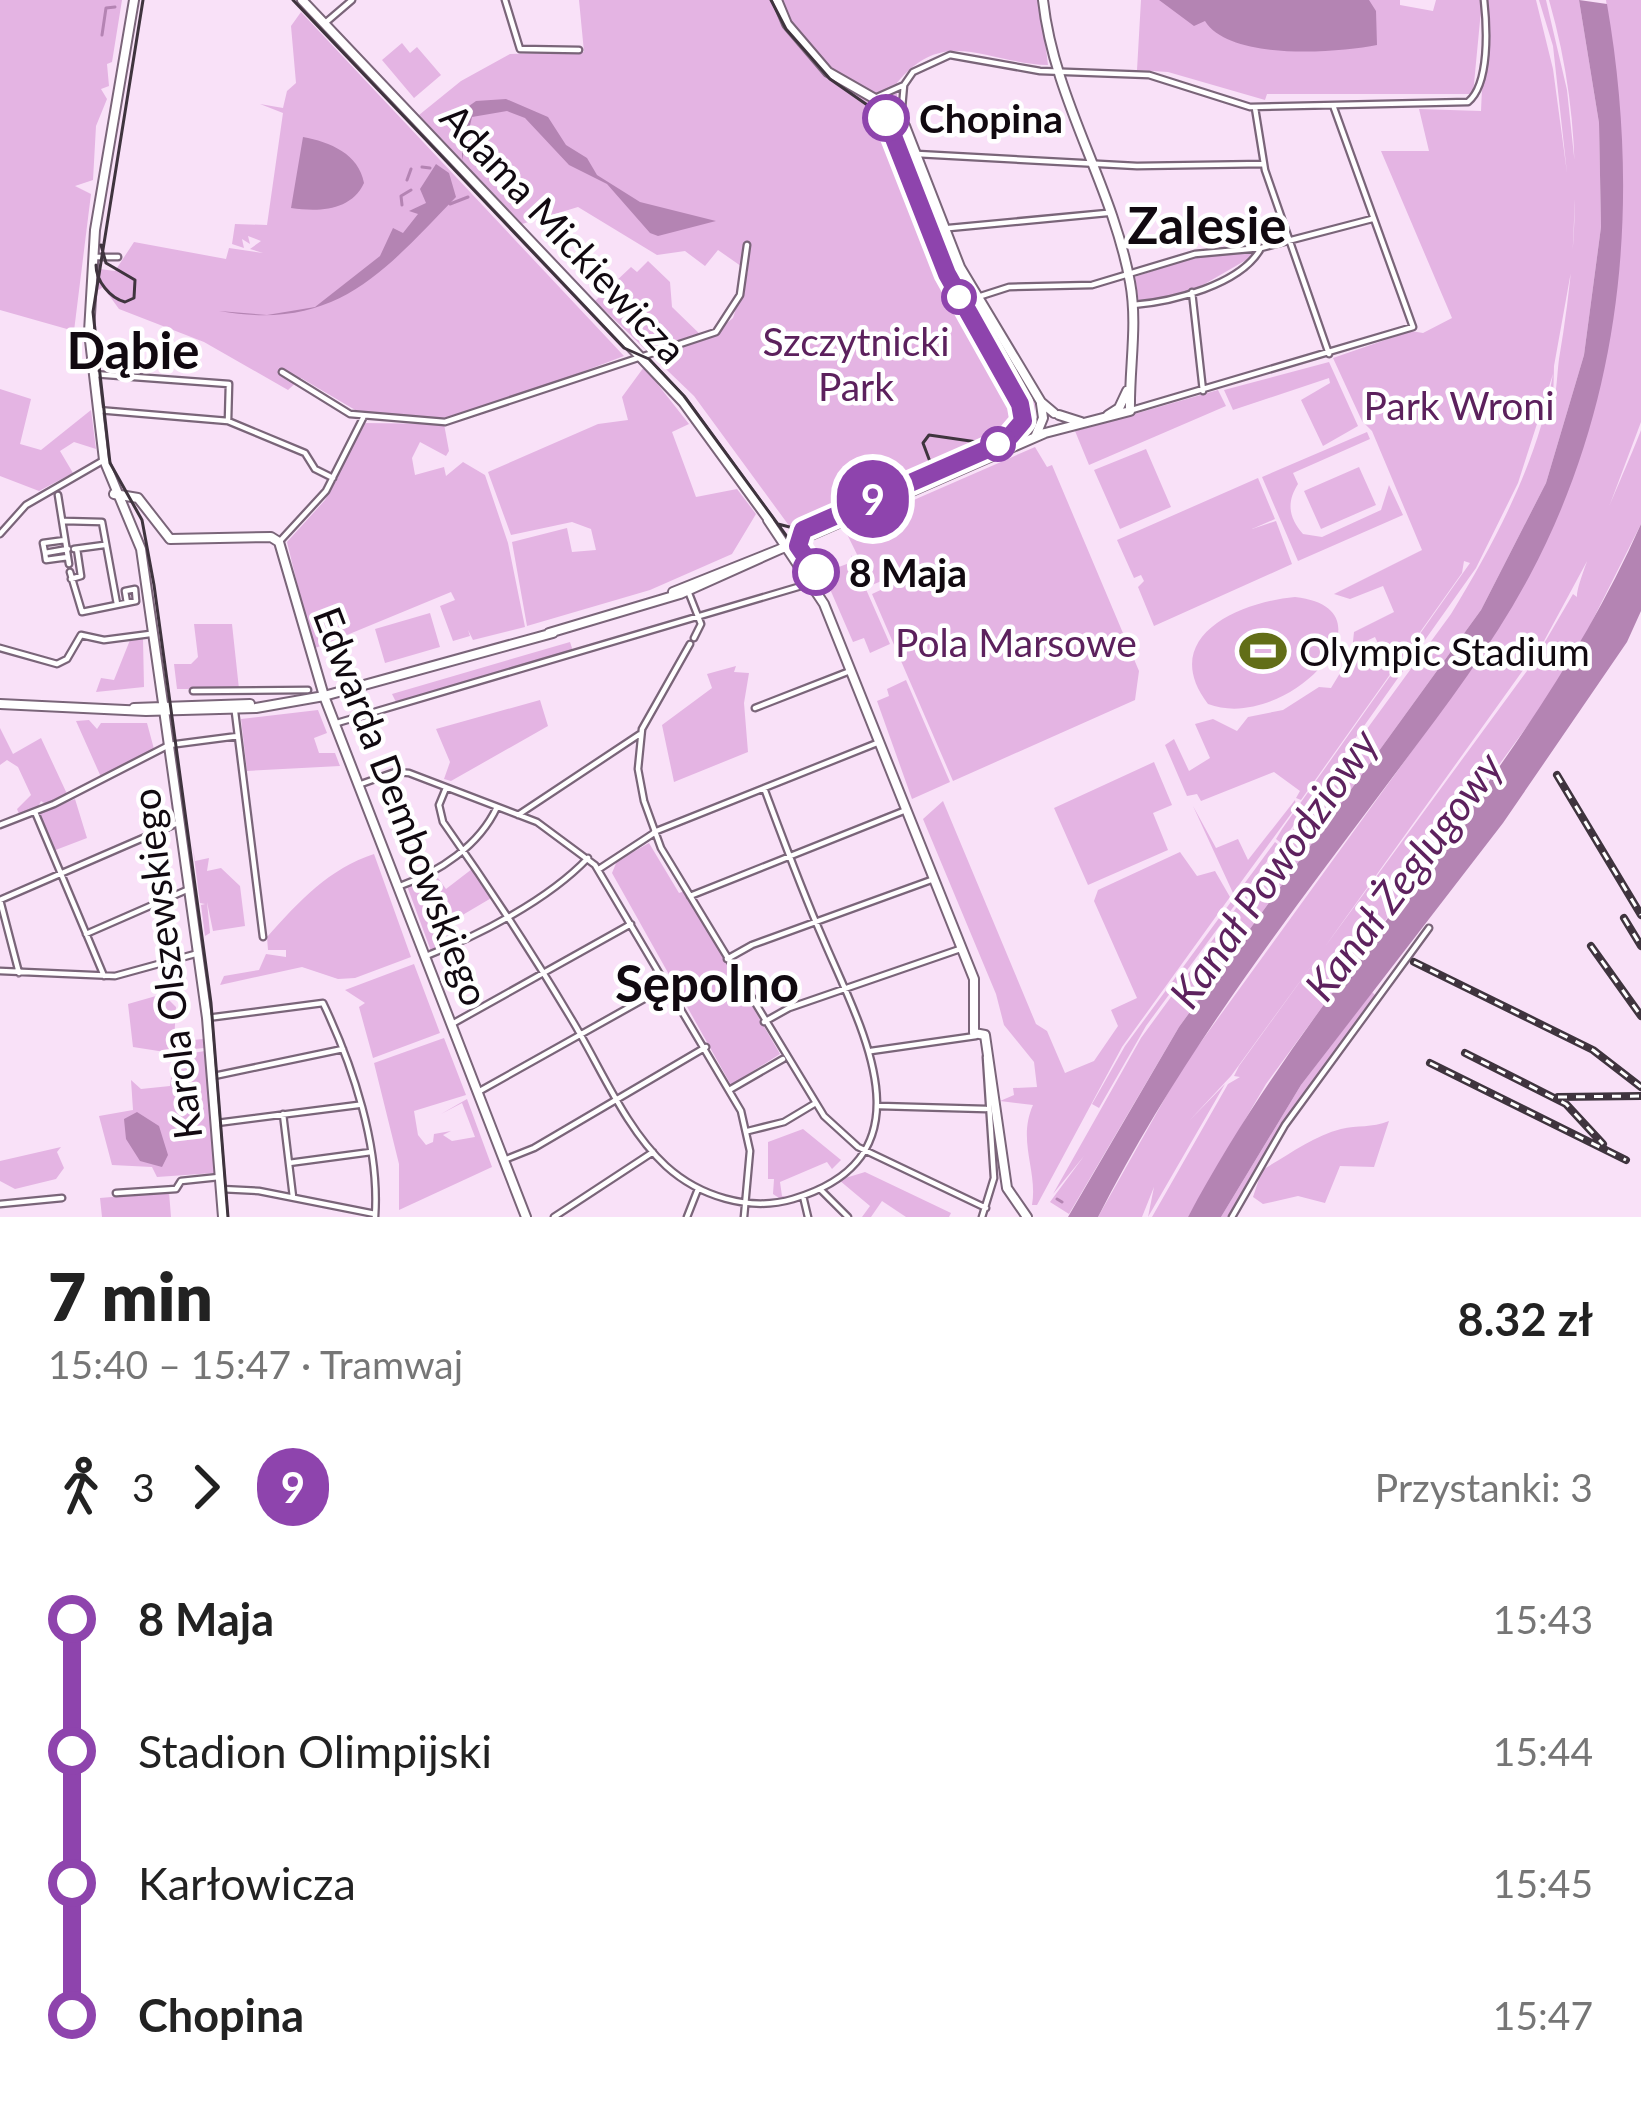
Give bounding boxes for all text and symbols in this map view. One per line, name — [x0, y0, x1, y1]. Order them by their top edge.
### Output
street label: Adama Mickiewicza — [432, 94, 696, 372]
place label: Chopina — [919, 95, 1063, 141]
marker: Chopina — [864, 96, 908, 140]
district label: Zalesie — [1127, 194, 1287, 255]
unlabelled marker — [943, 281, 975, 313]
park label: Szczytnicki Park — [762, 318, 950, 409]
district label: Dąbie — [66, 319, 200, 380]
park label: Park Wroni — [1363, 382, 1555, 428]
unlabelled marker — [982, 428, 1014, 460]
line badge: 9 — [834, 460, 912, 538]
text: 9 — [861, 474, 885, 524]
place label: 8 Maja — [849, 549, 967, 595]
marker: 8 Maja — [794, 550, 838, 594]
street label: Edwarda Dembowskiego — [305, 600, 499, 1012]
park label: Pola Marsowe — [895, 619, 1137, 665]
sports icon: Olympic Stadium — [1238, 626, 1288, 676]
place label: Olympic Stadium — [1299, 628, 1590, 674]
water label: Kanał Powodziowy — [1158, 718, 1388, 1017]
water label: Kanał Żeglugowy — [1294, 742, 1513, 1010]
street label: Karola Olszewskiego — [122, 786, 210, 1142]
district label: Sępolno — [615, 952, 799, 1013]
text: 7 min — [48, 1256, 213, 1335]
text: 8.32 zł — [1458, 1292, 1593, 1346]
text: 15:40 – 15:47 · Tramwaj — [48, 1341, 463, 1387]
icon: walk — [48, 1454, 114, 1520]
icon: forward — [173, 1454, 239, 1520]
text: 9 — [281, 1462, 305, 1512]
text: 3 — [132, 1464, 155, 1510]
text: Przystanki: 3 — [1375, 1464, 1593, 1510]
text: 8 Maja — [138, 1592, 274, 1646]
text: 15:43 — [1493, 1596, 1593, 1642]
text: Stadion Olimpijski — [138, 1724, 492, 1778]
text: 15:44 — [1493, 1728, 1593, 1774]
text: Karłowicza — [138, 1856, 356, 1910]
text: 15:45 — [1493, 1860, 1593, 1906]
text: Chopina — [138, 1988, 304, 2042]
text: 15:47 — [1493, 1992, 1593, 2038]

